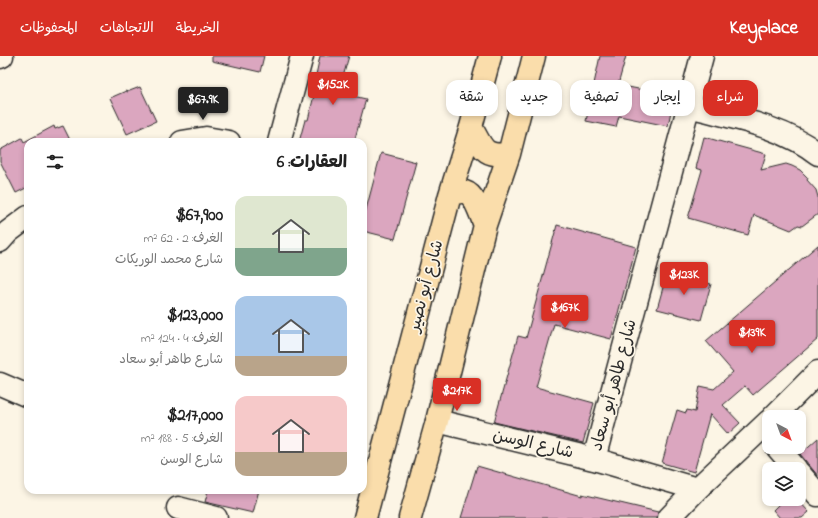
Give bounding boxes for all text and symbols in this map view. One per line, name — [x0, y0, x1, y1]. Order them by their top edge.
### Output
text: Keyplace — [730, 15, 798, 42]
text: المحفوظات — [20, 18, 78, 39]
text: الاتجاهات — [100, 18, 154, 39]
text: الخريطة — [176, 18, 219, 39]
pin: $152K — [305, 72, 361, 106]
text: $152K — [317, 75, 349, 94]
chip: شقة — [446, 80, 498, 116]
chip: جديد — [506, 80, 562, 116]
chip: تصفية — [570, 80, 632, 116]
chip: إيجار — [640, 80, 695, 116]
chip: شراء — [703, 80, 758, 116]
pin: $67.9K — [170, 87, 236, 121]
text: $67.9K — [187, 90, 219, 109]
text: العقارات: 6 — [277, 150, 347, 175]
icon: filters — [44, 151, 66, 173]
text: $67,900 — [176, 203, 223, 228]
icon: home — [267, 212, 315, 260]
text: الغرف: 2 · 62 m² — [144, 229, 223, 248]
street label: شارع أبو نصير — [401, 237, 450, 337]
text: شارع محمد الوريكات — [115, 250, 223, 269]
pin: $123K — [656, 262, 712, 296]
text: $123K — [669, 265, 699, 284]
pin: $167K — [537, 295, 593, 329]
text: $167K — [550, 298, 580, 317]
text: $123,000 — [167, 303, 223, 328]
icon: home — [267, 312, 315, 360]
street label: شارع طاهر أبو سعاد — [584, 316, 644, 454]
pin: $139K — [724, 320, 780, 354]
text: $139K — [738, 323, 766, 342]
text: الغرف: 4 · 124 m² — [141, 329, 223, 348]
text: شارع طاهر أبو سعاد — [119, 350, 223, 369]
pin: $217K — [429, 378, 485, 412]
text: $217K — [442, 381, 472, 400]
text: $217,000 — [167, 403, 223, 428]
north arrow — [762, 410, 806, 454]
map controls — [762, 410, 806, 506]
icon: home — [267, 412, 315, 460]
street label: شارع الوسن — [490, 423, 576, 465]
text: الغرف: 5 · 188 m² — [141, 429, 223, 448]
text: شارع الوسن — [160, 450, 223, 469]
button: layers — [762, 462, 806, 506]

